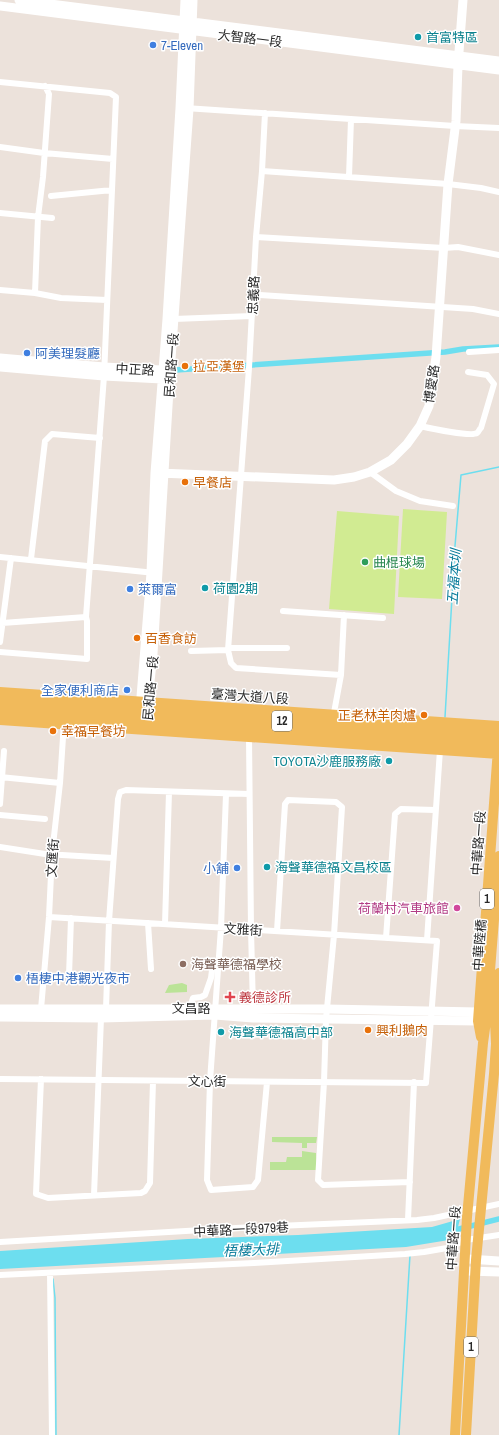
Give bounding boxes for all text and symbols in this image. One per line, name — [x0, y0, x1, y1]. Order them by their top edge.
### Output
street label: 大智路一段 — [217, 26, 283, 51]
place label: 首富特區 — [426, 29, 478, 46]
marker: 首富特區 — [413, 32, 423, 42]
place label: 7-Eleven — [161, 37, 203, 54]
marker: 7-Eleven — [148, 40, 158, 50]
street label: 忠義路 — [244, 275, 263, 315]
street label: 民和路一段 — [161, 332, 182, 398]
place label: 阿美理髮廳 — [35, 345, 100, 362]
marker: 阿美理髮廳 — [22, 348, 32, 358]
place label: 拉亞漢堡 — [193, 358, 245, 375]
street label: 中正路 — [115, 360, 155, 379]
marker: 拉亞漢堡 — [180, 361, 190, 371]
street label: 博愛路 — [420, 363, 443, 405]
place label: 早餐店 — [193, 474, 232, 491]
marker: 早餐店 — [180, 477, 190, 487]
water label: 五福本圳 — [443, 546, 465, 606]
place label: 曲棍球場 — [373, 554, 425, 571]
marker: 曲棍球場 — [360, 557, 370, 567]
place label: 荷園2期 — [213, 580, 258, 597]
place label: 萊爾富 — [138, 581, 177, 598]
marker: 荷園2期 — [200, 583, 210, 593]
marker: 萊爾富 — [125, 584, 135, 594]
place label: 百香食訪 — [145, 630, 197, 647]
marker: 百香食訪 — [132, 633, 142, 643]
street label: 民和路一段 — [139, 655, 162, 721]
place label: 全家便利商店 — [41, 682, 119, 699]
marker: 全家便利商店 — [122, 685, 132, 695]
street label: 臺灣大道八段 — [210, 685, 289, 708]
place label: 正老林羊肉爐 — [338, 707, 416, 724]
marker: 正老林羊肉爐 — [419, 710, 429, 720]
road number: 12 — [272, 711, 292, 731]
place label: 幸福早餐坊 — [61, 723, 126, 740]
marker: 幸福早餐坊 — [48, 726, 58, 736]
place label: TOYOTA沙鹿服務廠 — [273, 753, 381, 770]
marker: TOYOTA沙鹿服務廠 — [384, 756, 394, 766]
street label: 中華路一段 — [468, 810, 489, 876]
street label: 文匯街 — [43, 838, 62, 878]
place label: 海聲華德福文昌校區 — [275, 859, 392, 876]
place label: 小舖 — [203, 860, 229, 877]
marker: 海聲華德福文昌校區 — [262, 862, 272, 872]
marker: 小舖 — [232, 863, 242, 873]
road number: 1 — [480, 889, 494, 909]
place label: 荷蘭村汽車旅館 — [358, 900, 449, 917]
marker: 荷蘭村汽車旅館 — [452, 903, 462, 913]
street label: 中華陸橋 — [469, 918, 490, 972]
street label: 文雅街 — [223, 920, 263, 939]
place label: 海聲華德福學校 — [191, 956, 282, 973]
marker: 海聲華德福學校 — [178, 959, 188, 969]
place label: 梧棲中港觀光夜市 — [26, 970, 130, 987]
marker: 梧棲中港觀光夜市 — [13, 973, 23, 983]
place label: 義德診所 — [239, 989, 291, 1006]
marker: 義德診所 — [224, 991, 236, 1003]
street label: 文昌路 — [171, 1000, 211, 1017]
place label: 興利鵝肉 — [376, 1022, 428, 1039]
place label: 海聲華德福高中部 — [229, 1024, 333, 1041]
marker: 興利鵝肉 — [363, 1025, 373, 1035]
marker: 海聲華德福高中部 — [216, 1027, 226, 1037]
street label: 文心街 — [187, 1073, 227, 1090]
street label: 中華路一段 — [443, 1205, 464, 1271]
street label: 中華路一段979巷 — [193, 1219, 289, 1240]
water label: 梧棲大排 — [223, 1240, 281, 1260]
road number: 1 — [464, 1337, 478, 1357]

